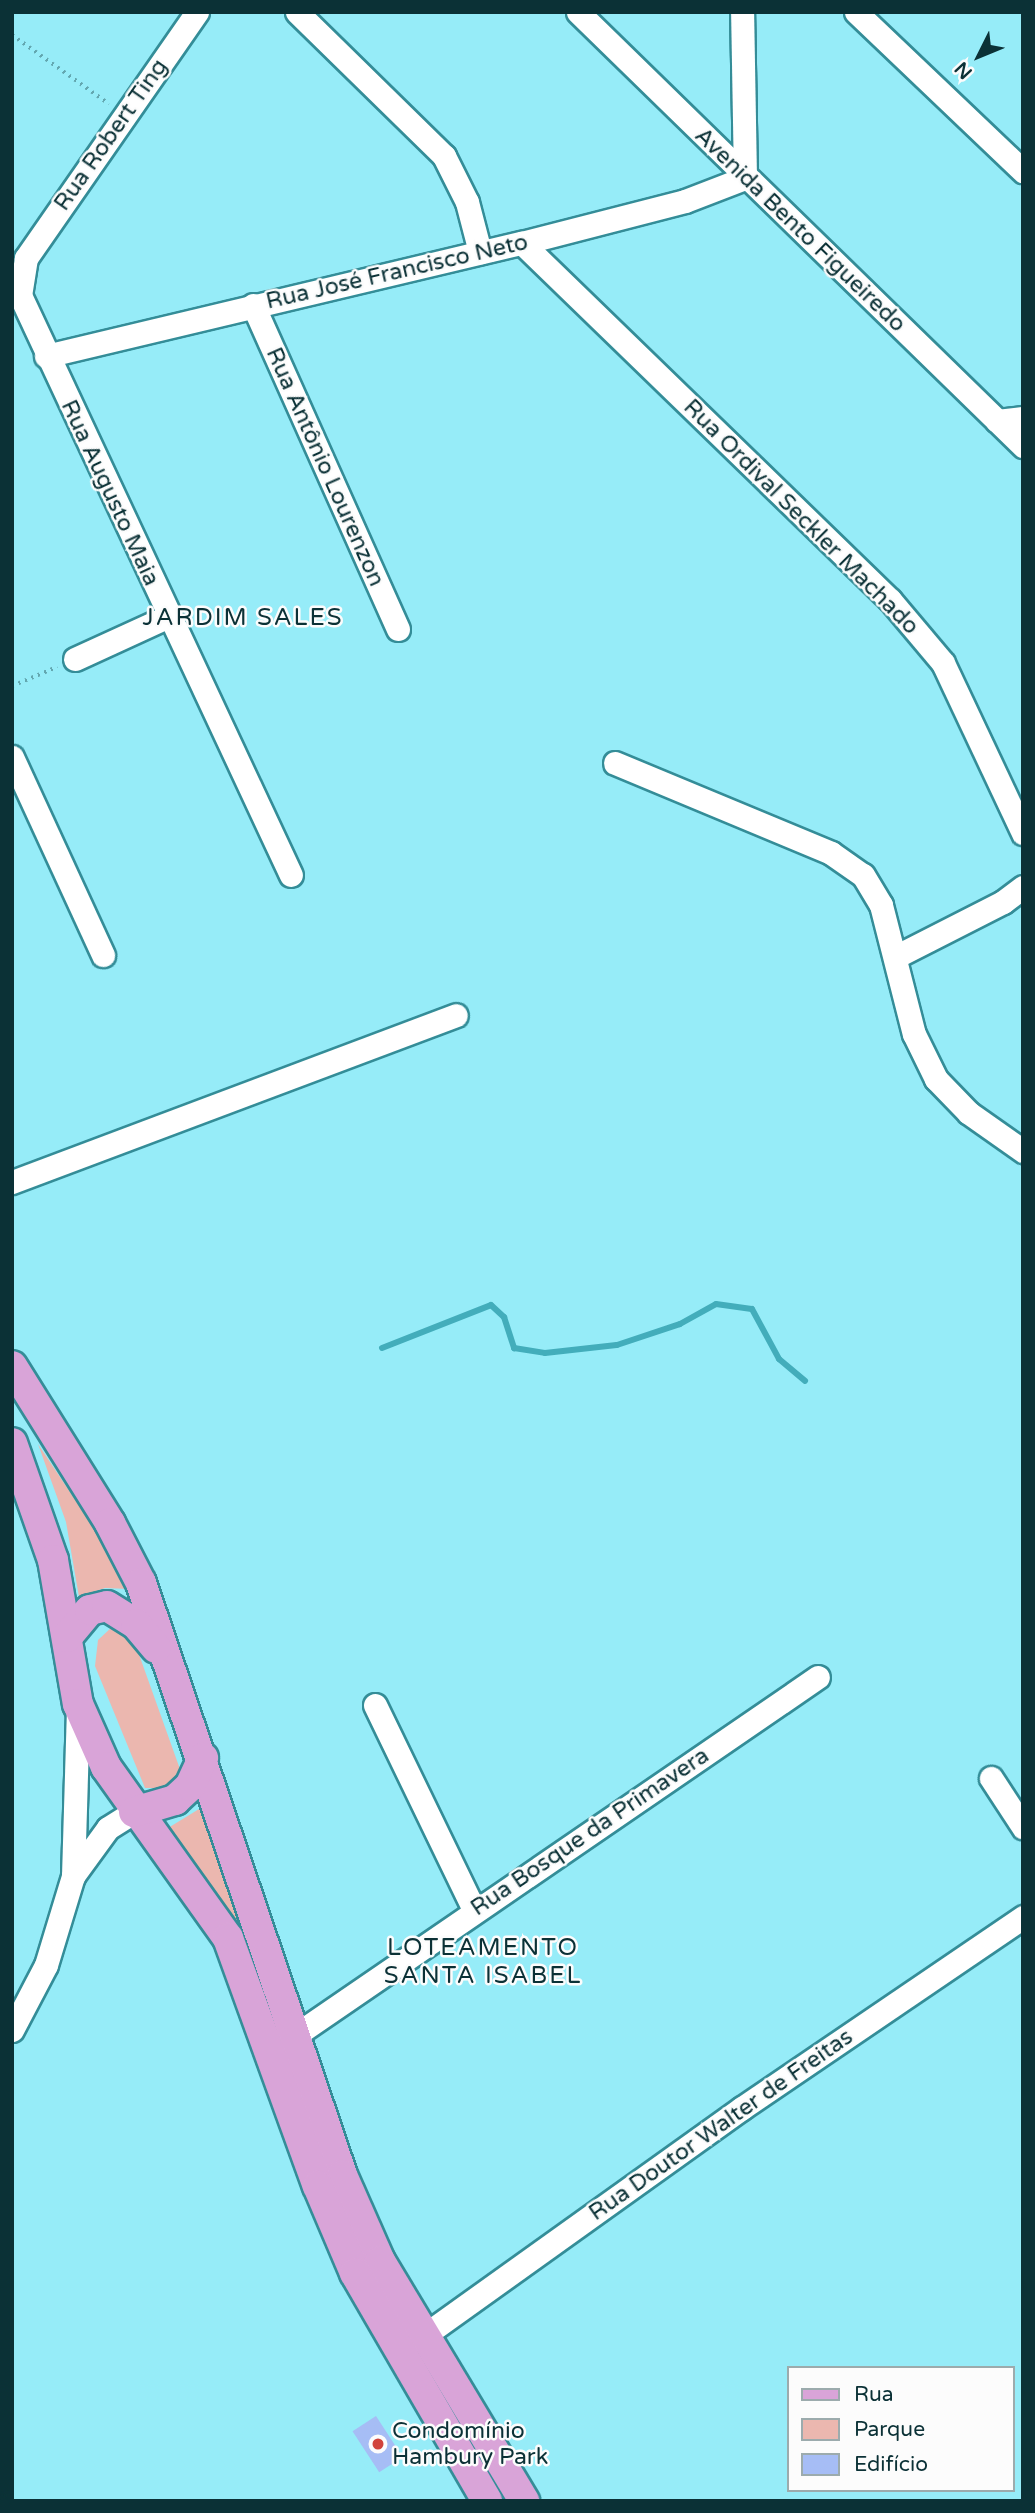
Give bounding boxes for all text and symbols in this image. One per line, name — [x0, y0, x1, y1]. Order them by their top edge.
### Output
north arrow — [944, 21, 1014, 91]
street label: Rua Robert Ting — [48, 54, 174, 216]
text: N — [950, 57, 977, 83]
street label: Avenida Bento Figueiredo — [689, 122, 911, 338]
street label: Rua José Francisco Neto — [263, 228, 531, 316]
street label: Rua Antônio Lourenzon — [260, 343, 390, 591]
street label: Rua Ordival Seckler Machado — [678, 394, 924, 640]
street label: Rua Augusto Maia — [55, 396, 165, 590]
district label: JARDIM SALES — [144, 604, 342, 632]
street label: Rua Bosque da Primavera — [466, 1742, 714, 1922]
district label: LOTEAMENTO SANTA ISABEL — [385, 1934, 581, 1990]
street label: Rua Doutor Walter de Freitas — [584, 2023, 858, 2227]
legend — [786, 2366, 1014, 2492]
text: Rua — [854, 2382, 894, 2407]
place label: Condomínio Hambury Park — [392, 2417, 548, 2471]
text: Parque — [854, 2417, 925, 2442]
marker: Condomínio Hambury Park — [370, 2436, 386, 2452]
text: Edifício — [854, 2452, 928, 2477]

